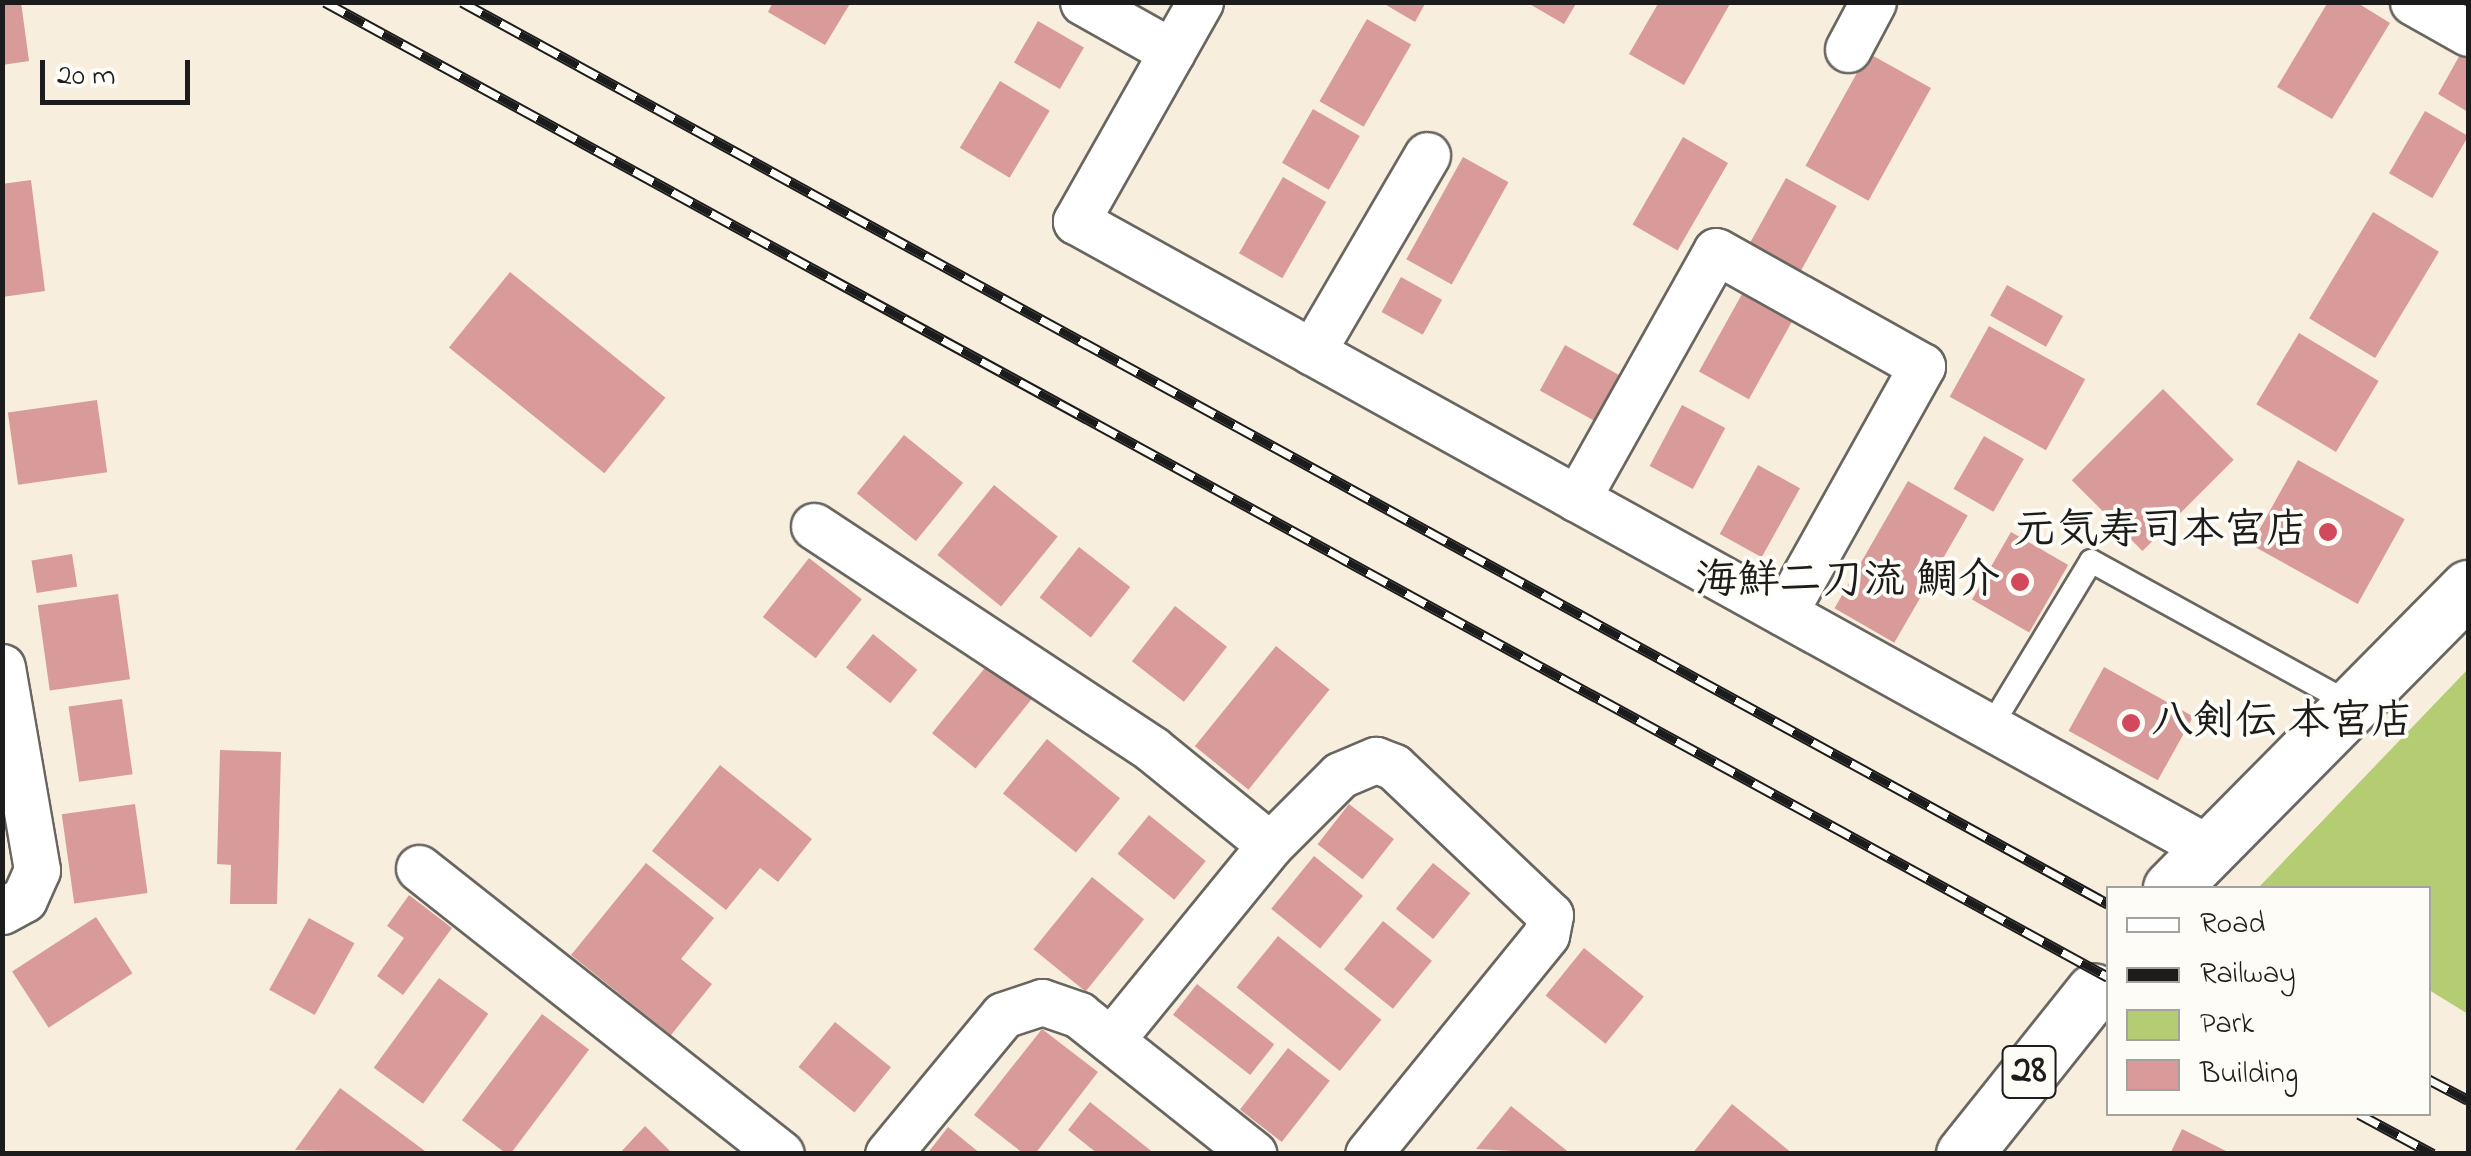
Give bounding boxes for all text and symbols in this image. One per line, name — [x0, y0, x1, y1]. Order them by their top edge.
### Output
scale bar — [45, 40, 195, 102]
text: 20 m — [57, 55, 116, 99]
place label: 元気寿司本宮店 — [2014, 507, 2308, 557]
marker: 元気寿司本宮店 — [2317, 521, 2339, 543]
place label: 海鮮二刀流 鯛介 — [1696, 557, 2000, 607]
marker: 海鮮二刀流 鯛介 — [2009, 571, 2031, 593]
place label: 八剣伝 本宮店 — [2151, 698, 2413, 748]
marker: 八剣伝 本宮店 — [2120, 712, 2142, 734]
legend — [2106, 886, 2431, 1116]
text: Road — [2200, 903, 2265, 947]
text: Railway — [2200, 953, 2296, 997]
text: Park — [2200, 1003, 2254, 1047]
road number: 28 — [2002, 1037, 2056, 1107]
text: Building — [2200, 1053, 2298, 1097]

